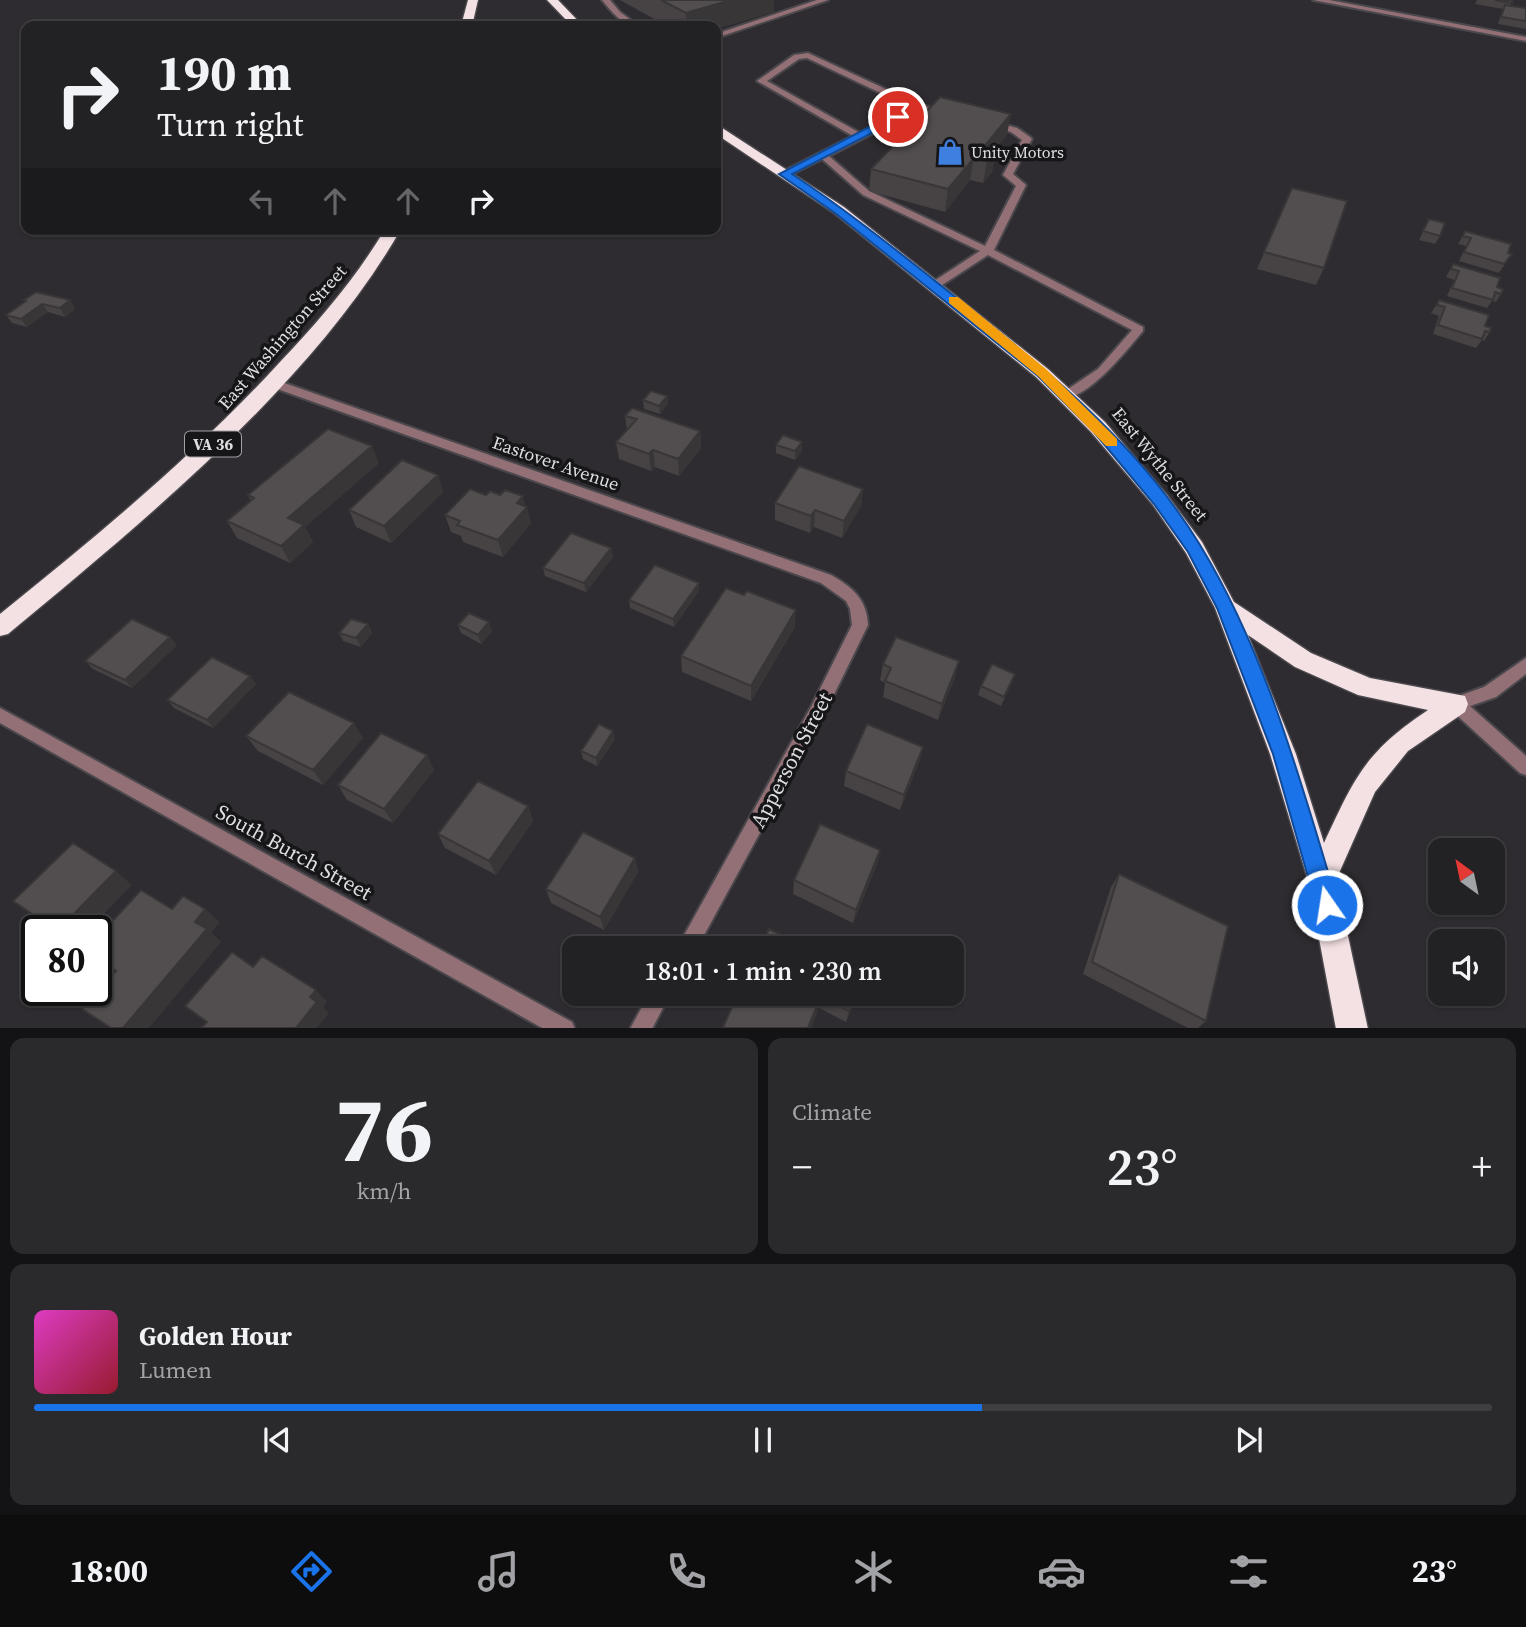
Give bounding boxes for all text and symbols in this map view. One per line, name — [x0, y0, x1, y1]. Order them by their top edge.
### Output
text: 190 m — [157, 39, 292, 106]
icon: right — [42, 49, 133, 140]
pin — [868, 87, 928, 147]
icon: arrive — [879, 98, 917, 136]
text: Turn right — [157, 103, 303, 147]
shop icon: Unity Motors — [935, 137, 965, 167]
place label: Unity Motors — [971, 141, 1064, 163]
icon: left — [243, 182, 281, 220]
icon: ahead — [316, 182, 354, 220]
icon: ahead — [389, 182, 427, 220]
icon: right — [462, 182, 500, 220]
street label: East Washington Street — [212, 259, 352, 415]
street label: East Wythe Street — [1106, 402, 1214, 526]
street label: Eastover Avenue — [489, 430, 623, 496]
road number: VA 36 — [185, 432, 241, 457]
street label: Apperson Street — [743, 687, 839, 833]
street label: South Burch Street — [211, 797, 377, 907]
north arrow — [1428, 838, 1505, 915]
map controls — [1428, 838, 1505, 1006]
position arrow — [1290, 868, 1364, 942]
speed limit sign: 80 — [21, 915, 112, 1006]
button: sound — [1428, 929, 1505, 1006]
text: 18:01 · 1 min · 230 m — [644, 953, 882, 989]
text: 76 — [335, 1067, 433, 1191]
text: Climate — [792, 1096, 872, 1128]
text: 23° — [1106, 1131, 1178, 1202]
text: − — [792, 1141, 812, 1193]
text: + — [1472, 1141, 1492, 1193]
text: km/h — [357, 1175, 411, 1207]
text: Golden Hour — [139, 1318, 292, 1354]
text: Lumen — [139, 1354, 212, 1386]
icon: previous — [258, 1421, 296, 1459]
icon: pause — [744, 1421, 782, 1459]
icon: next — [1230, 1421, 1268, 1459]
icon: directions — [287, 1547, 336, 1596]
icon: music — [474, 1547, 523, 1596]
icon: phone — [662, 1547, 711, 1596]
icon: climate — [849, 1547, 898, 1596]
icon: car — [1037, 1547, 1086, 1596]
icon: filters — [1224, 1547, 1273, 1596]
text: 18:00 — [69, 1549, 148, 1593]
text: 23° — [1412, 1549, 1457, 1593]

